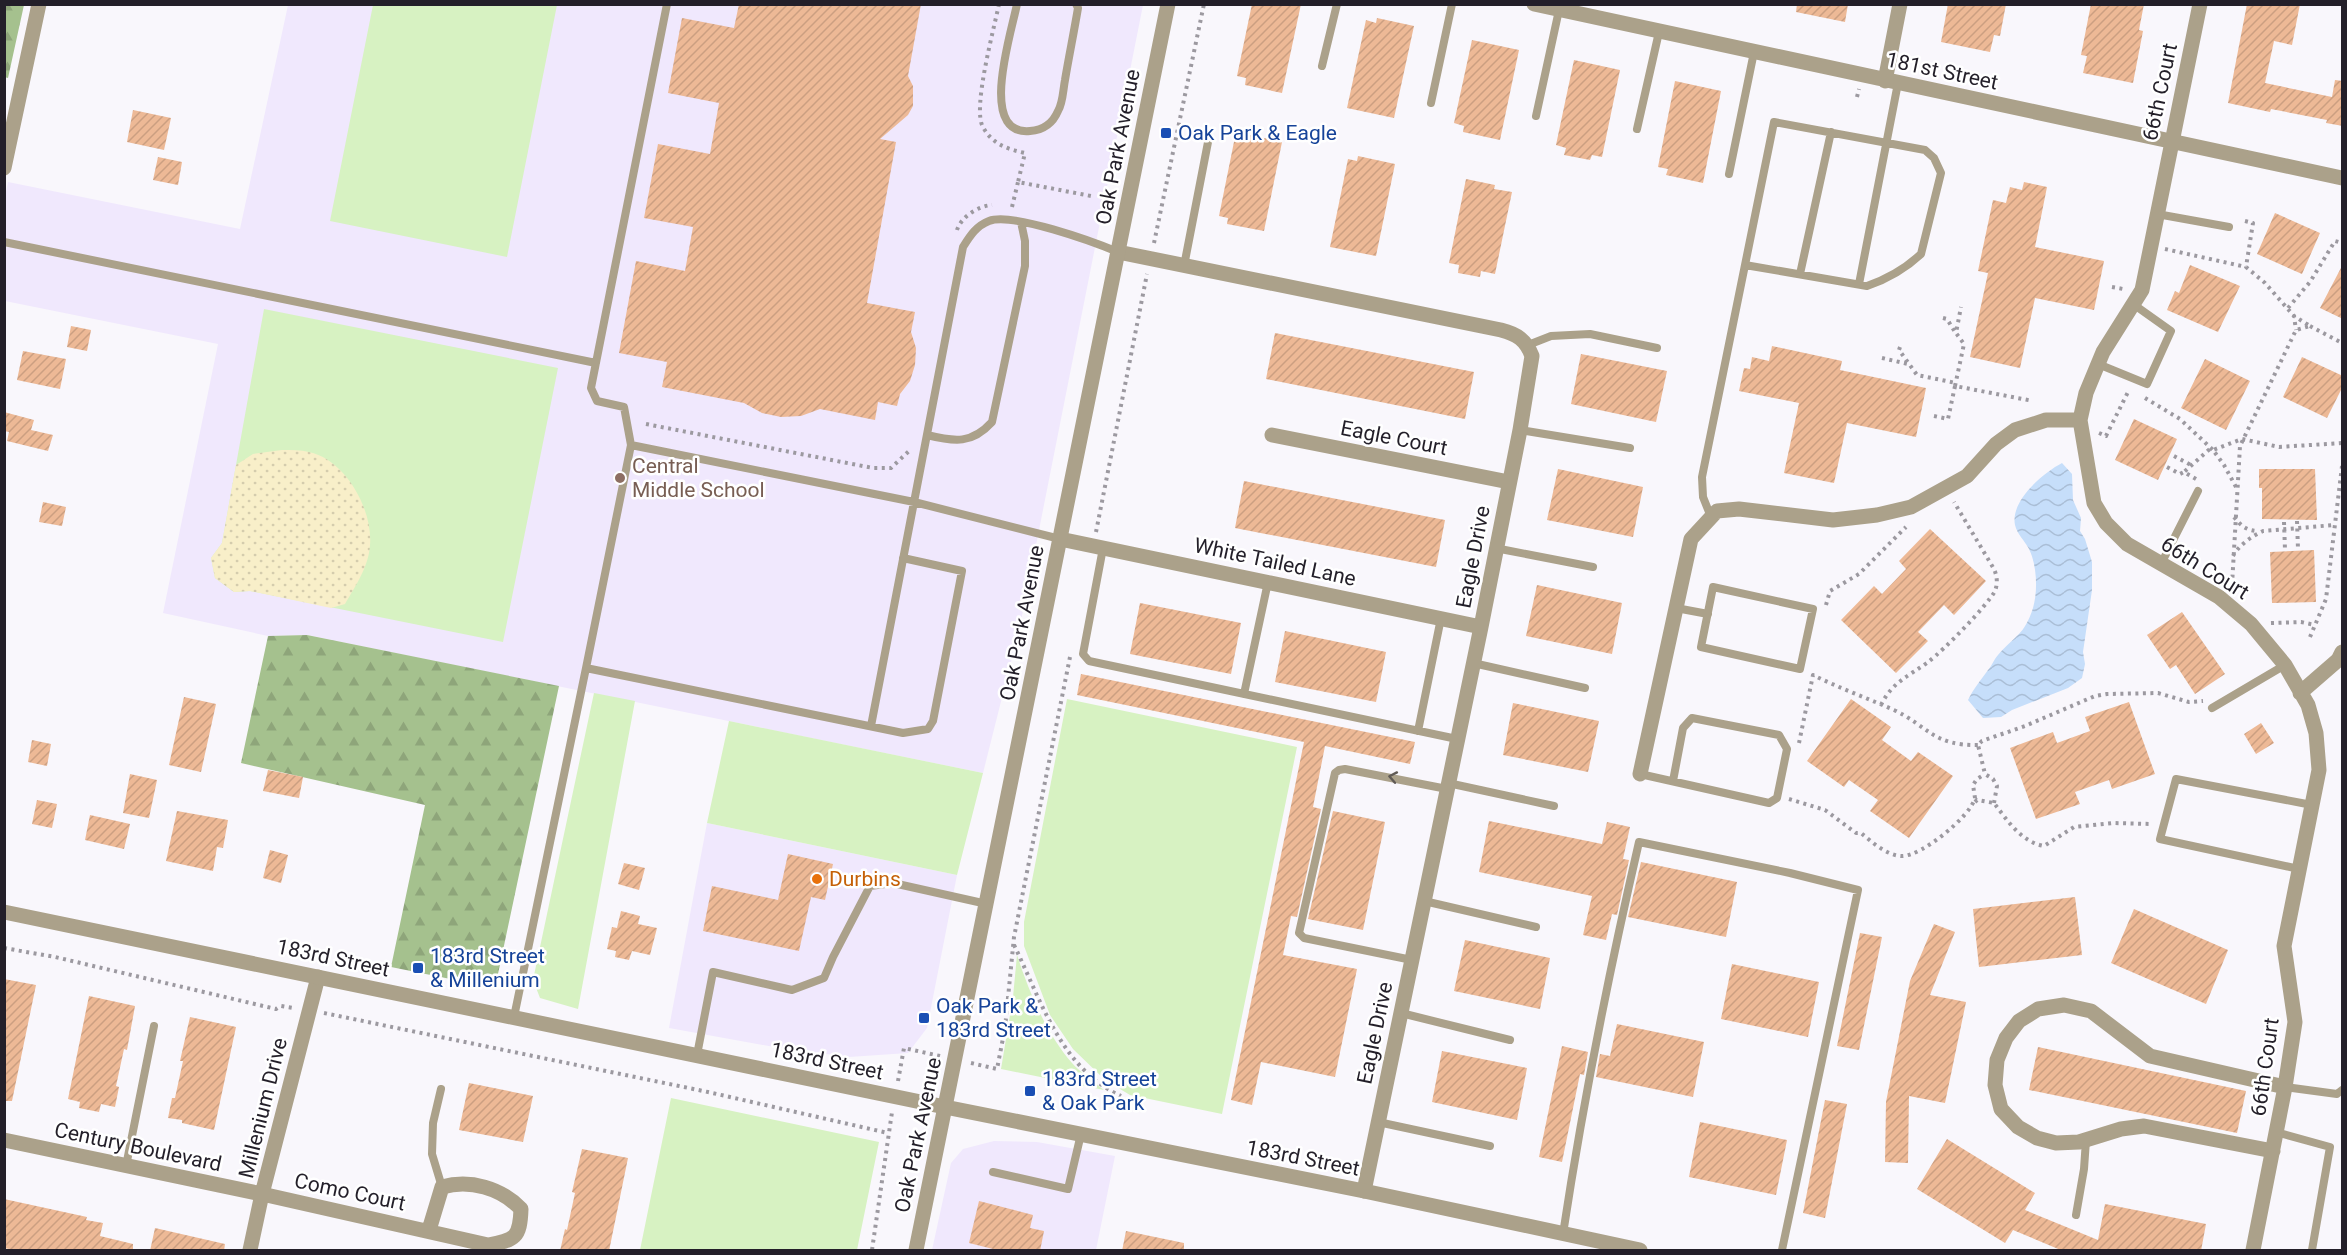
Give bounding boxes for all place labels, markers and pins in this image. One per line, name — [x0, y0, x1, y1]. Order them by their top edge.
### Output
place label: Oak Park & Eagle — [1178, 121, 1337, 145]
marker: Oak Park & Eagle — [1159, 126, 1173, 140]
place label: Central Middle School — [632, 454, 765, 502]
marker: Central Middle School — [613, 471, 627, 485]
place label: Durbins — [829, 867, 901, 891]
marker: Durbins — [810, 872, 824, 886]
place label: 183rd Street & Millenium — [430, 944, 545, 992]
marker: 183rd Street & Millenium — [411, 961, 425, 975]
place label: Oak Park & 183rd Street — [936, 994, 1051, 1042]
marker: Oak Park & 183rd Street — [917, 1011, 931, 1025]
place label: 183rd Street & Oak Park — [1042, 1067, 1157, 1115]
marker: 183rd Street & Oak Park — [1023, 1084, 1037, 1098]

